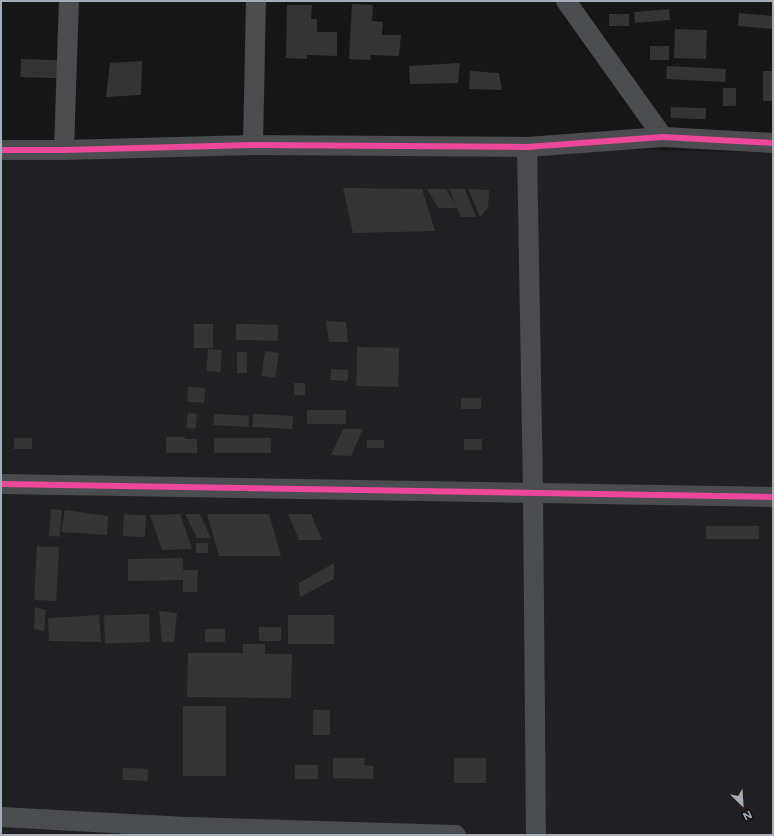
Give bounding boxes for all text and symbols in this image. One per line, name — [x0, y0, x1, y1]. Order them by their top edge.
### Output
north arrow — [722, 784, 762, 824]
text: N — [741, 808, 754, 823]

